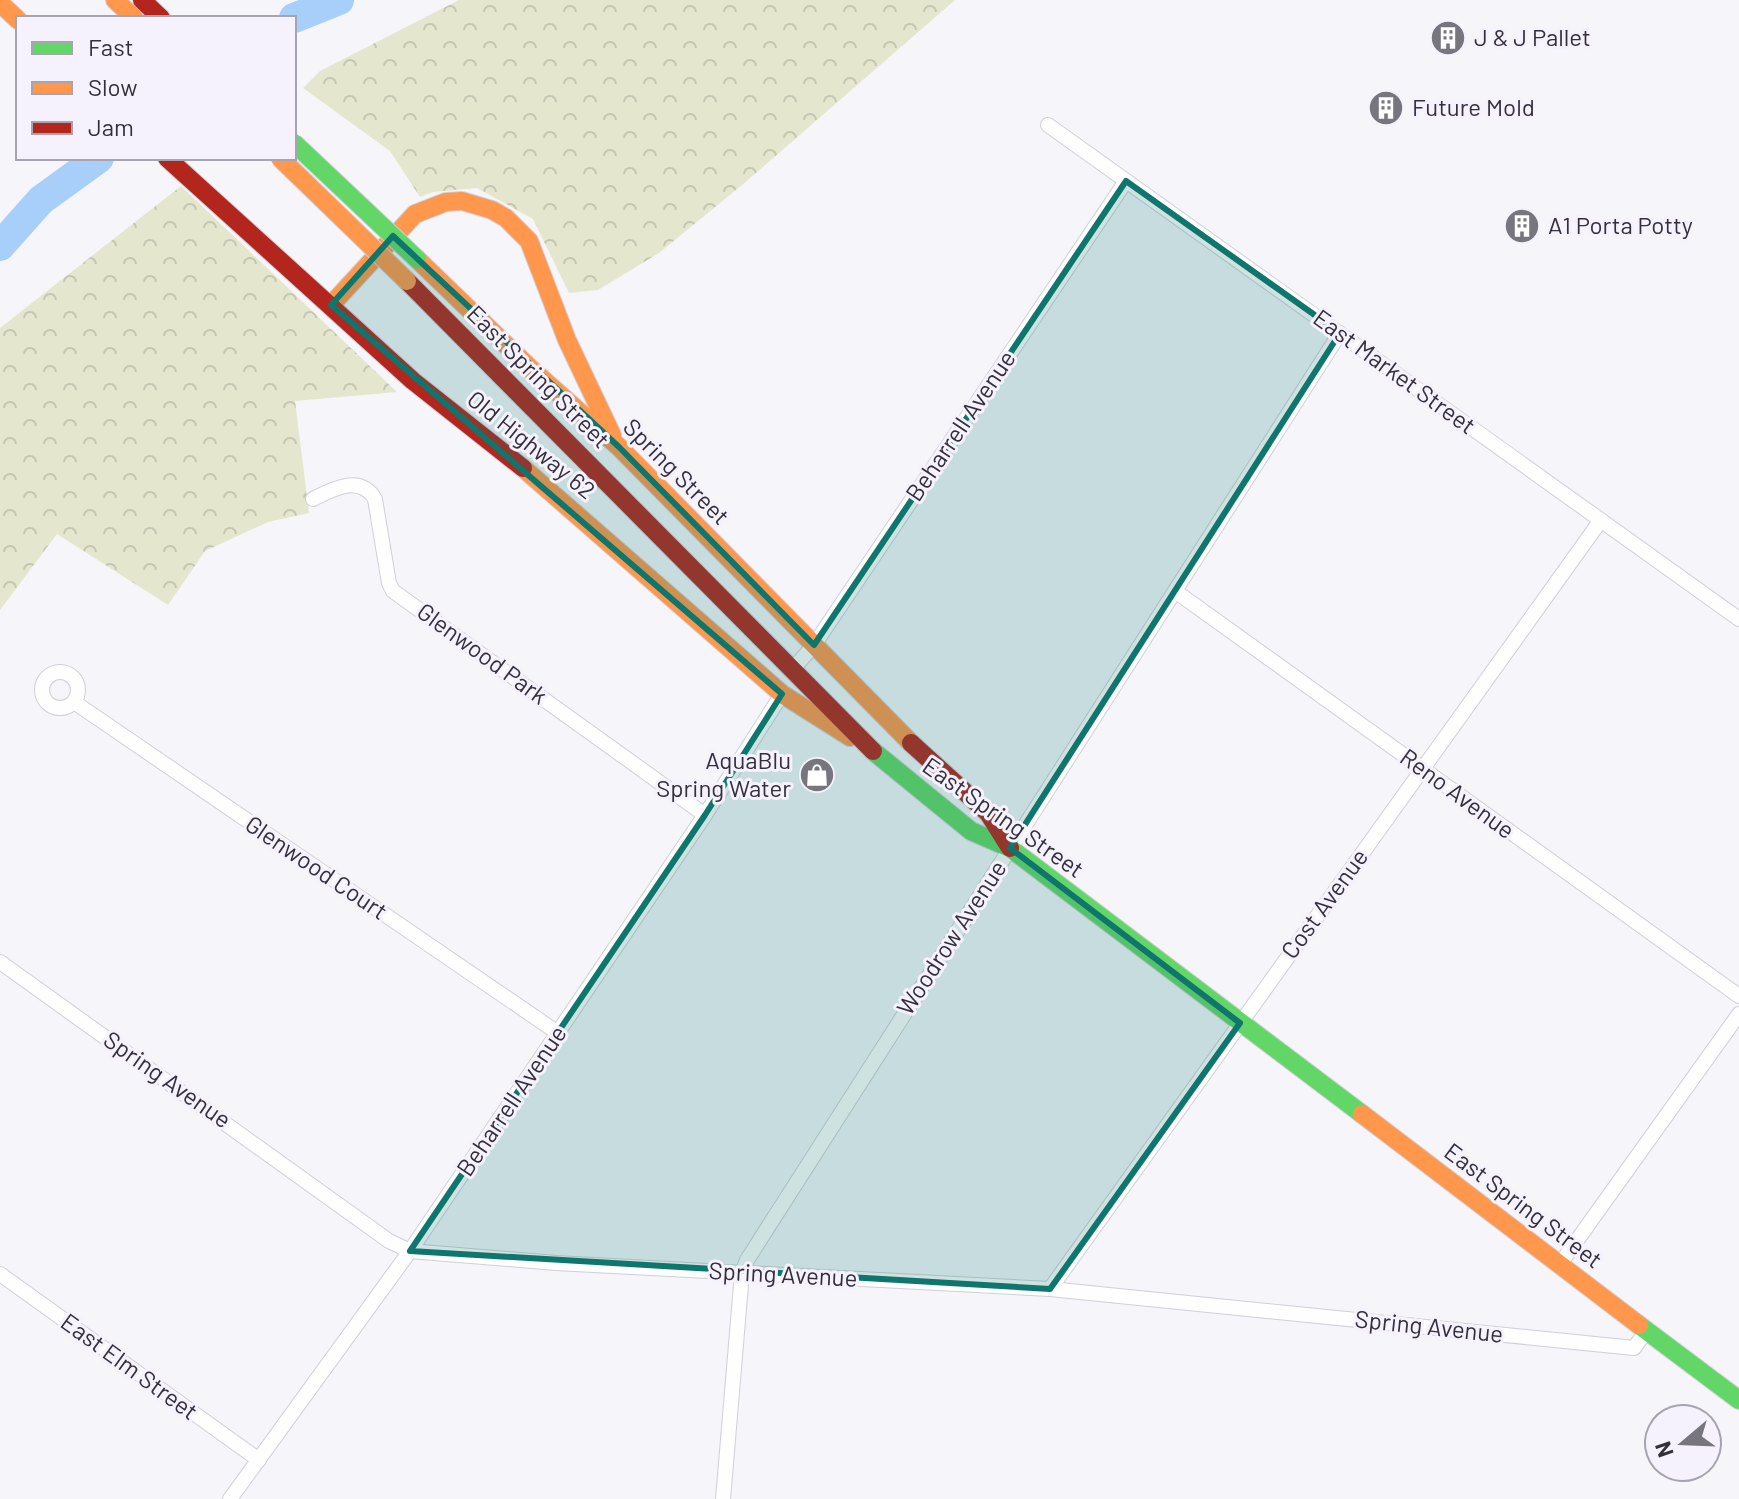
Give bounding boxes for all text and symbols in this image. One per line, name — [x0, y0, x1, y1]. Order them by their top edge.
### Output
legend — [16, 16, 296, 160]
building icon: J & J Pallet — [1429, 19, 1467, 57]
place label: J & J Pallet — [1474, 22, 1591, 51]
text: Fast — [88, 32, 133, 61]
text: Slow — [88, 72, 137, 101]
building icon: Future Mold — [1367, 89, 1405, 127]
place label: Future Mold — [1412, 92, 1535, 121]
text: Jam — [88, 112, 134, 141]
building icon: A1 Porta Potty — [1503, 207, 1541, 245]
place label: A1 Porta Potty — [1548, 210, 1693, 239]
street label: East Spring Street — [462, 298, 617, 453]
street label: East Market Street — [1308, 302, 1482, 439]
street label: Beharrell Avenue — [899, 344, 1021, 506]
street label: Old Highway 62 — [462, 383, 602, 504]
street label: Spring Street — [618, 412, 736, 530]
street label: Glenwood Park — [412, 596, 554, 710]
street label: Reno Avenue — [1395, 742, 1521, 844]
place label: AquaBlu Spring Water — [656, 745, 791, 802]
street label: East Spring Street — [918, 750, 1090, 883]
shop icon: AquaBlu Spring Water — [798, 756, 836, 794]
street label: Glenwood Court — [240, 809, 393, 925]
street label: Cost Avenue — [1274, 842, 1373, 964]
street label: Woodrow Avenue — [890, 854, 1012, 1020]
street label: Beharrell Avenue — [450, 1019, 572, 1181]
street label: Spring Avenue — [99, 1024, 237, 1133]
street label: East Spring Street — [1439, 1136, 1609, 1274]
street label: Spring Avenue — [708, 1255, 858, 1292]
street label: Spring Avenue — [1354, 1303, 1505, 1348]
street label: East Elm Street — [56, 1306, 204, 1425]
north arrow — [1643, 1403, 1723, 1483]
text: N — [1648, 1439, 1678, 1461]

